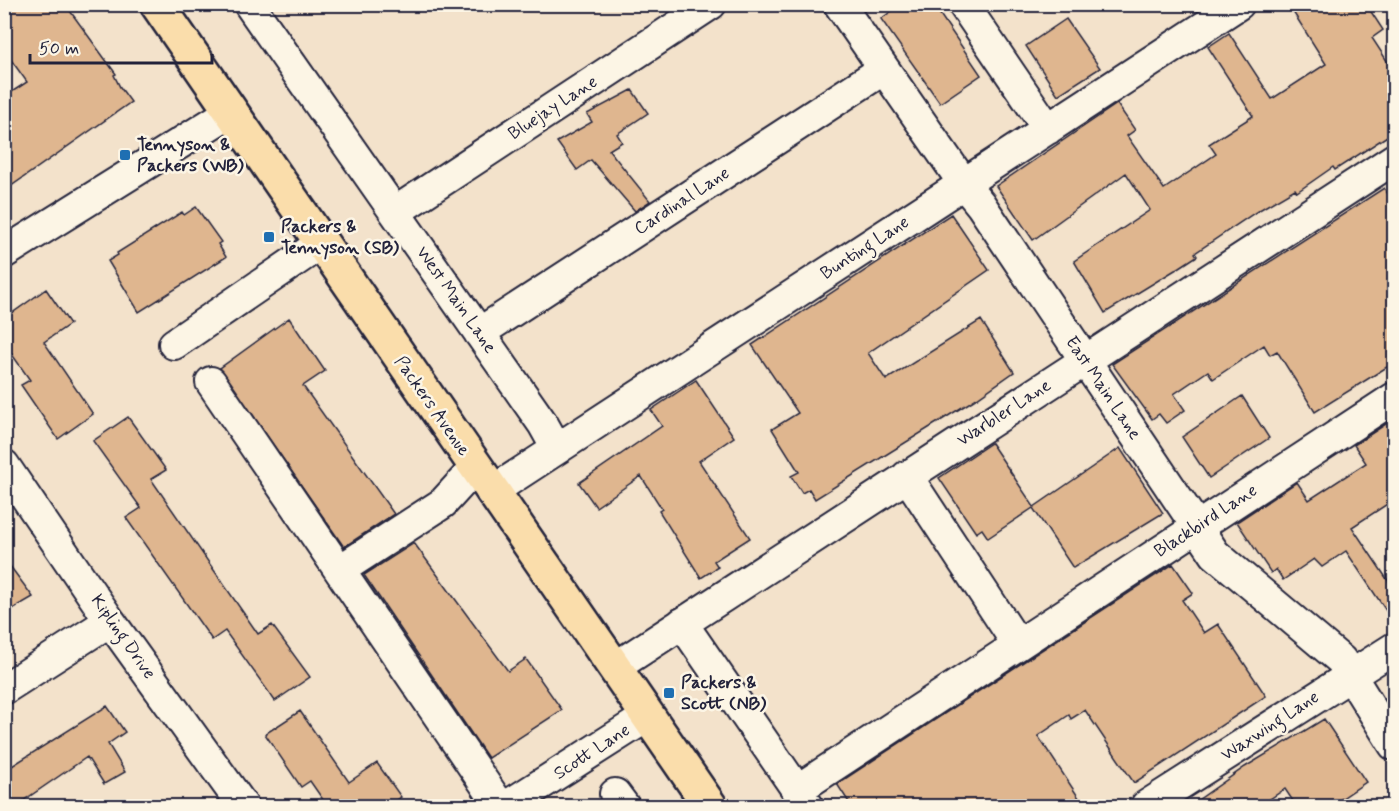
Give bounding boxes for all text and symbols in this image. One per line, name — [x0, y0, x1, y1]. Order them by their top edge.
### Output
scale bar — [30, 27, 212, 65]
text: 50 m — [39, 37, 79, 61]
street label: Bluejay Lane — [504, 70, 602, 146]
place label: Tennyson & Packers (WB) — [137, 133, 244, 178]
marker: Tennyson & Packers (WB) — [118, 148, 132, 162]
street label: Cardinal Lane — [630, 161, 734, 241]
street label: Bunting Lane — [816, 210, 915, 287]
place label: Packers & Tennyson (SB) — [281, 215, 400, 260]
marker: Packers & Tennyson (SB) — [262, 230, 276, 244]
street label: West Main Lane — [410, 242, 502, 358]
street label: East Main Lane — [1059, 331, 1147, 445]
street label: Packers Avenue — [389, 351, 475, 461]
street label: Warbler Lane — [952, 374, 1056, 452]
street label: Blackbird Lane — [1150, 479, 1262, 563]
street label: Kipling Drive — [83, 590, 161, 685]
place label: Packers & Scott (NB) — [681, 671, 767, 716]
street label: Waxwing Lane — [1216, 685, 1325, 768]
marker: Packers & Scott (NB) — [662, 686, 676, 700]
street label: Scott Lane — [549, 718, 635, 786]

